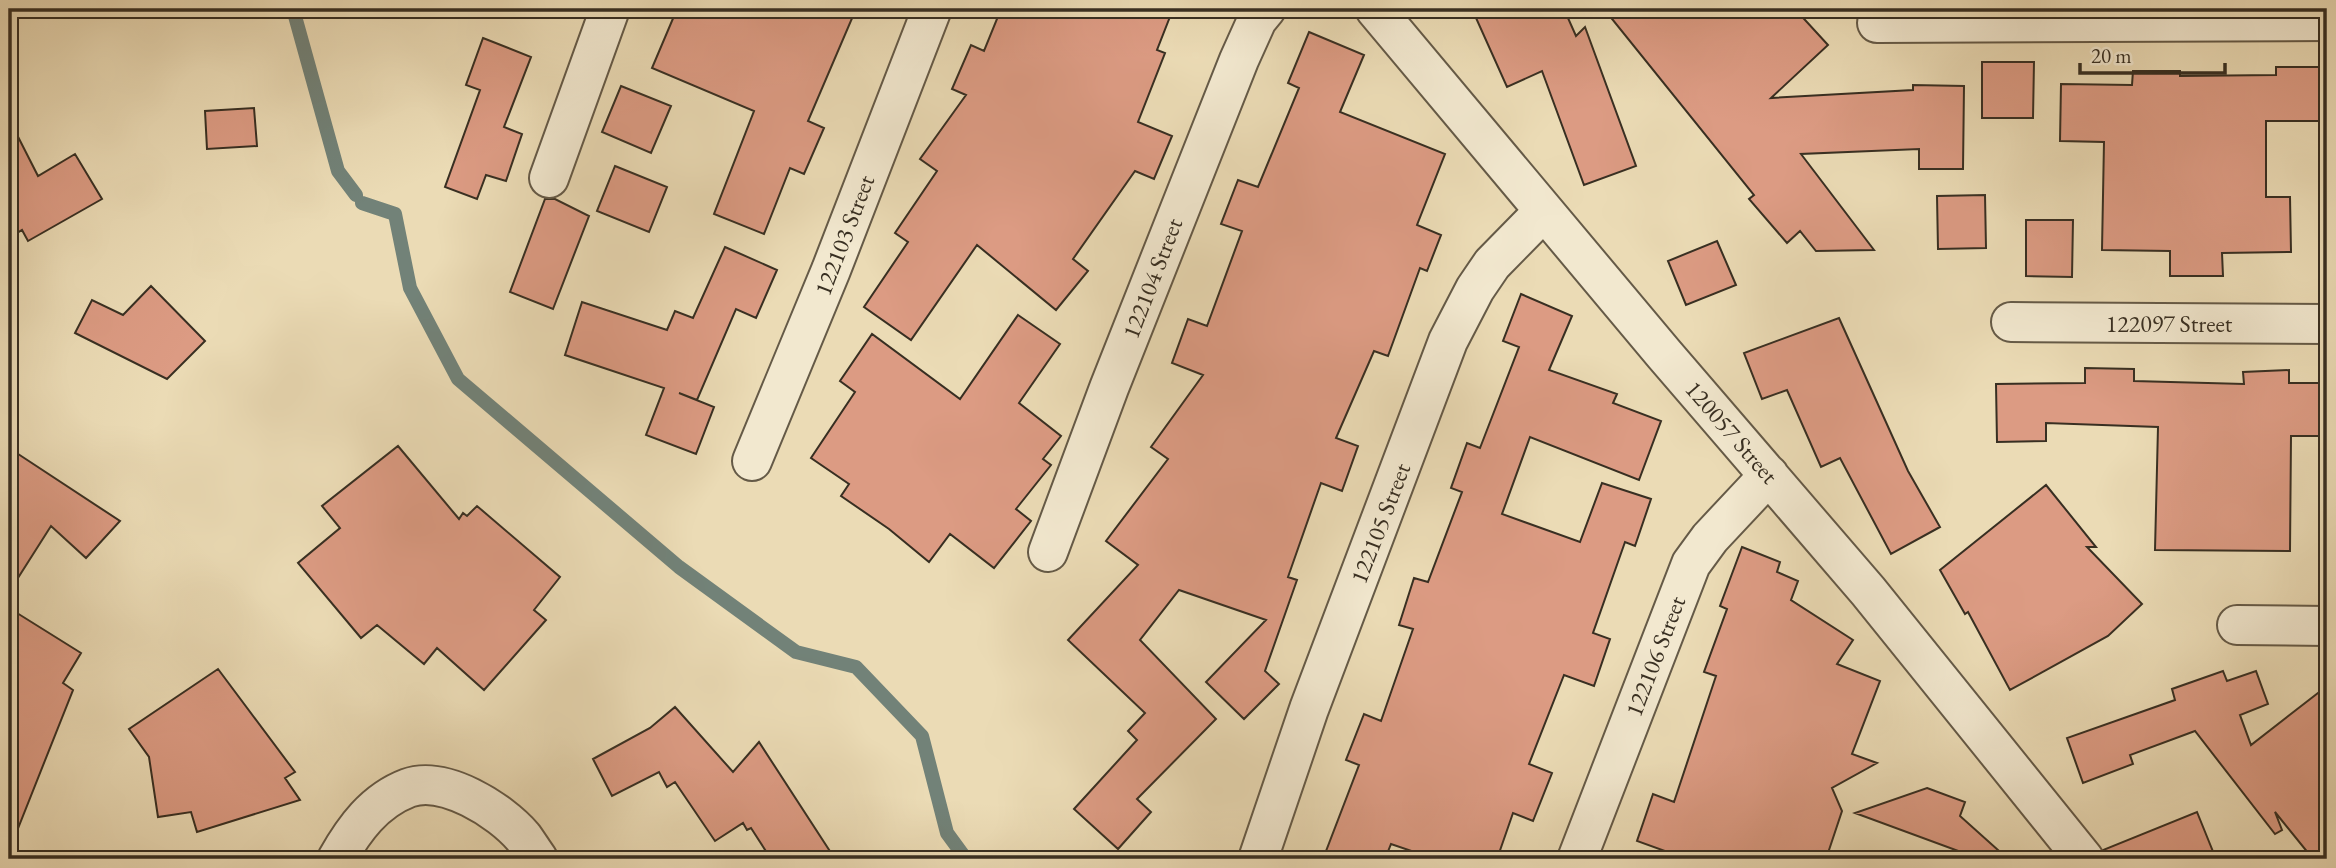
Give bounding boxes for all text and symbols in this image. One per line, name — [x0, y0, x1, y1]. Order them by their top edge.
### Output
scale bar — [2080, 32, 2226, 76]
text: 20 m — [2091, 42, 2132, 69]
street label: 122103 Street — [807, 170, 881, 300]
street label: 122104 Street — [1115, 213, 1189, 343]
street label: 122097 Street — [2106, 308, 2233, 339]
street label: 120057 Street — [1679, 374, 1786, 490]
street label: 122105 Street — [1343, 458, 1417, 588]
street label: 122106 Street — [1618, 591, 1692, 721]

